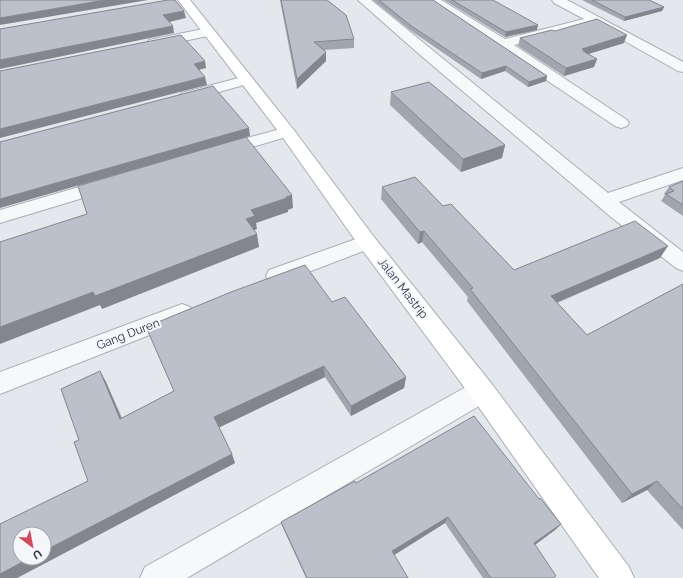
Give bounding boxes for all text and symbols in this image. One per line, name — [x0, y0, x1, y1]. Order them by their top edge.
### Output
street label: Jalan Mastrip — [375, 255, 431, 321]
street label: Gang Duren — [95, 316, 161, 352]
north arrow — [12, 526, 52, 566]
text: U — [30, 546, 44, 562]

